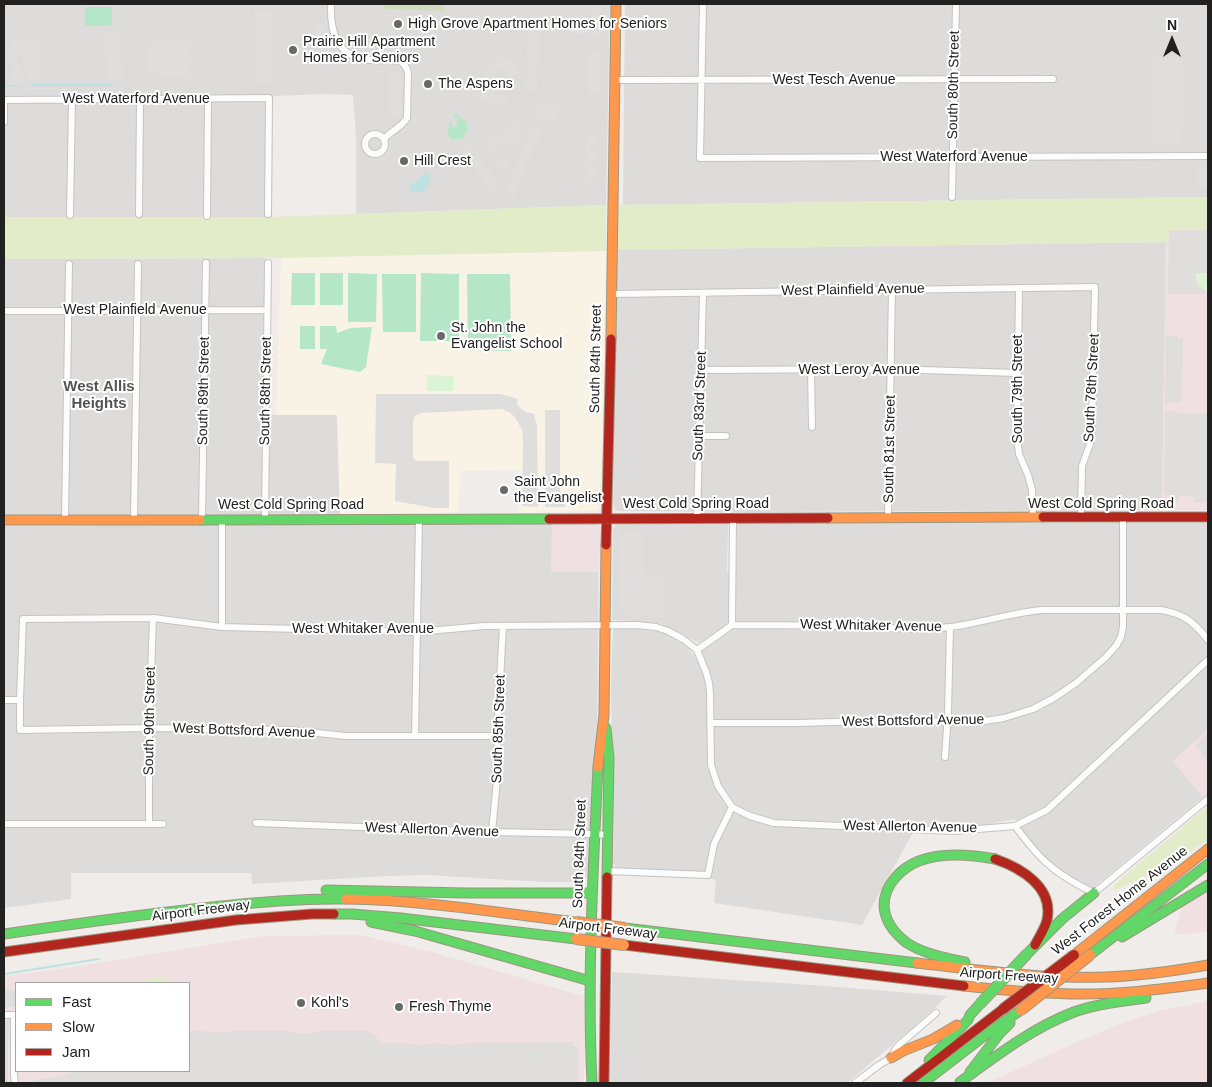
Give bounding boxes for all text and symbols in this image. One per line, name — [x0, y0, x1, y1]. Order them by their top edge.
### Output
north arrow — [1147, 15, 1197, 65]
place label: High Grove Apartment Homes for Seniors — [408, 16, 667, 32]
text: N — [1167, 17, 1177, 33]
marker: High Grove Apartment Homes for Seniors — [392, 18, 404, 30]
street label: South 80th Street — [945, 30, 963, 140]
place label: Prairie Hill Apartment Homes for Seniors — [303, 34, 435, 66]
marker: Prairie Hill Apartment Homes for Seniors — [287, 44, 299, 56]
street label: West Tesch Avenue — [772, 72, 896, 88]
place label: The Aspens — [438, 76, 513, 92]
marker: The Aspens — [422, 78, 434, 90]
street label: West Waterford Avenue — [62, 91, 210, 107]
street label: West Waterford Avenue — [880, 149, 1028, 165]
place label: Hill Crest — [414, 153, 471, 169]
marker: Hill Crest — [398, 155, 410, 167]
street label: West Plainfield Avenue — [781, 280, 925, 300]
street label: West Plainfield Avenue — [63, 302, 207, 318]
street label: South 84th Street — [587, 304, 605, 414]
place label: St. John the Evangelist School — [451, 320, 562, 352]
marker: St. John the Evangelist School — [435, 330, 447, 342]
street label: South 78th Street — [1081, 333, 1103, 443]
street label: South 79th Street — [1010, 335, 1026, 443]
street label: South 89th Street — [195, 336, 213, 446]
street label: South 88th Street — [257, 336, 275, 446]
street label: South 83rd Street — [690, 351, 710, 461]
street label: West Leroy Avenue — [798, 362, 920, 378]
district label: West Allis Heights — [63, 378, 135, 413]
street label: South 81st Street — [881, 395, 899, 503]
place label: Saint John the Evangelist — [514, 474, 602, 507]
marker: Saint John the Evangelist — [498, 484, 510, 496]
street label: West Cold Spring Road — [623, 496, 769, 512]
street label: West Cold Spring Road — [1028, 496, 1174, 512]
street label: West Cold Spring Road — [218, 497, 364, 513]
street label: West Whitaker Avenue — [800, 616, 942, 636]
street label: West Whitaker Avenue — [292, 621, 434, 637]
street label: South 90th Street — [141, 666, 159, 776]
street label: South 85th Street — [489, 674, 509, 784]
street label: West Bottsford Avenue — [842, 711, 984, 731]
street label: West Bottsford Avenue — [172, 720, 316, 742]
street label: South 84th Street — [570, 799, 590, 909]
street label: West Allerton Avenue — [843, 817, 977, 837]
street label: West Allerton Avenue — [365, 819, 499, 841]
street label: West Forest Home Avenue — [1049, 843, 1191, 959]
street label: Airport Freeway — [151, 897, 251, 925]
street label: Airport Freeway — [558, 915, 658, 943]
street label: Airport Freeway — [959, 964, 1059, 988]
legend — [15, 982, 190, 1072]
text: Fast — [62, 993, 91, 1010]
place label: Kohl's — [311, 995, 349, 1011]
marker: Kohl's — [295, 997, 307, 1009]
place label: Fresh Thyme — [409, 999, 491, 1015]
marker: Fresh Thyme — [393, 1001, 405, 1013]
text: Slow — [62, 1018, 95, 1035]
text: Jam — [62, 1043, 90, 1060]

